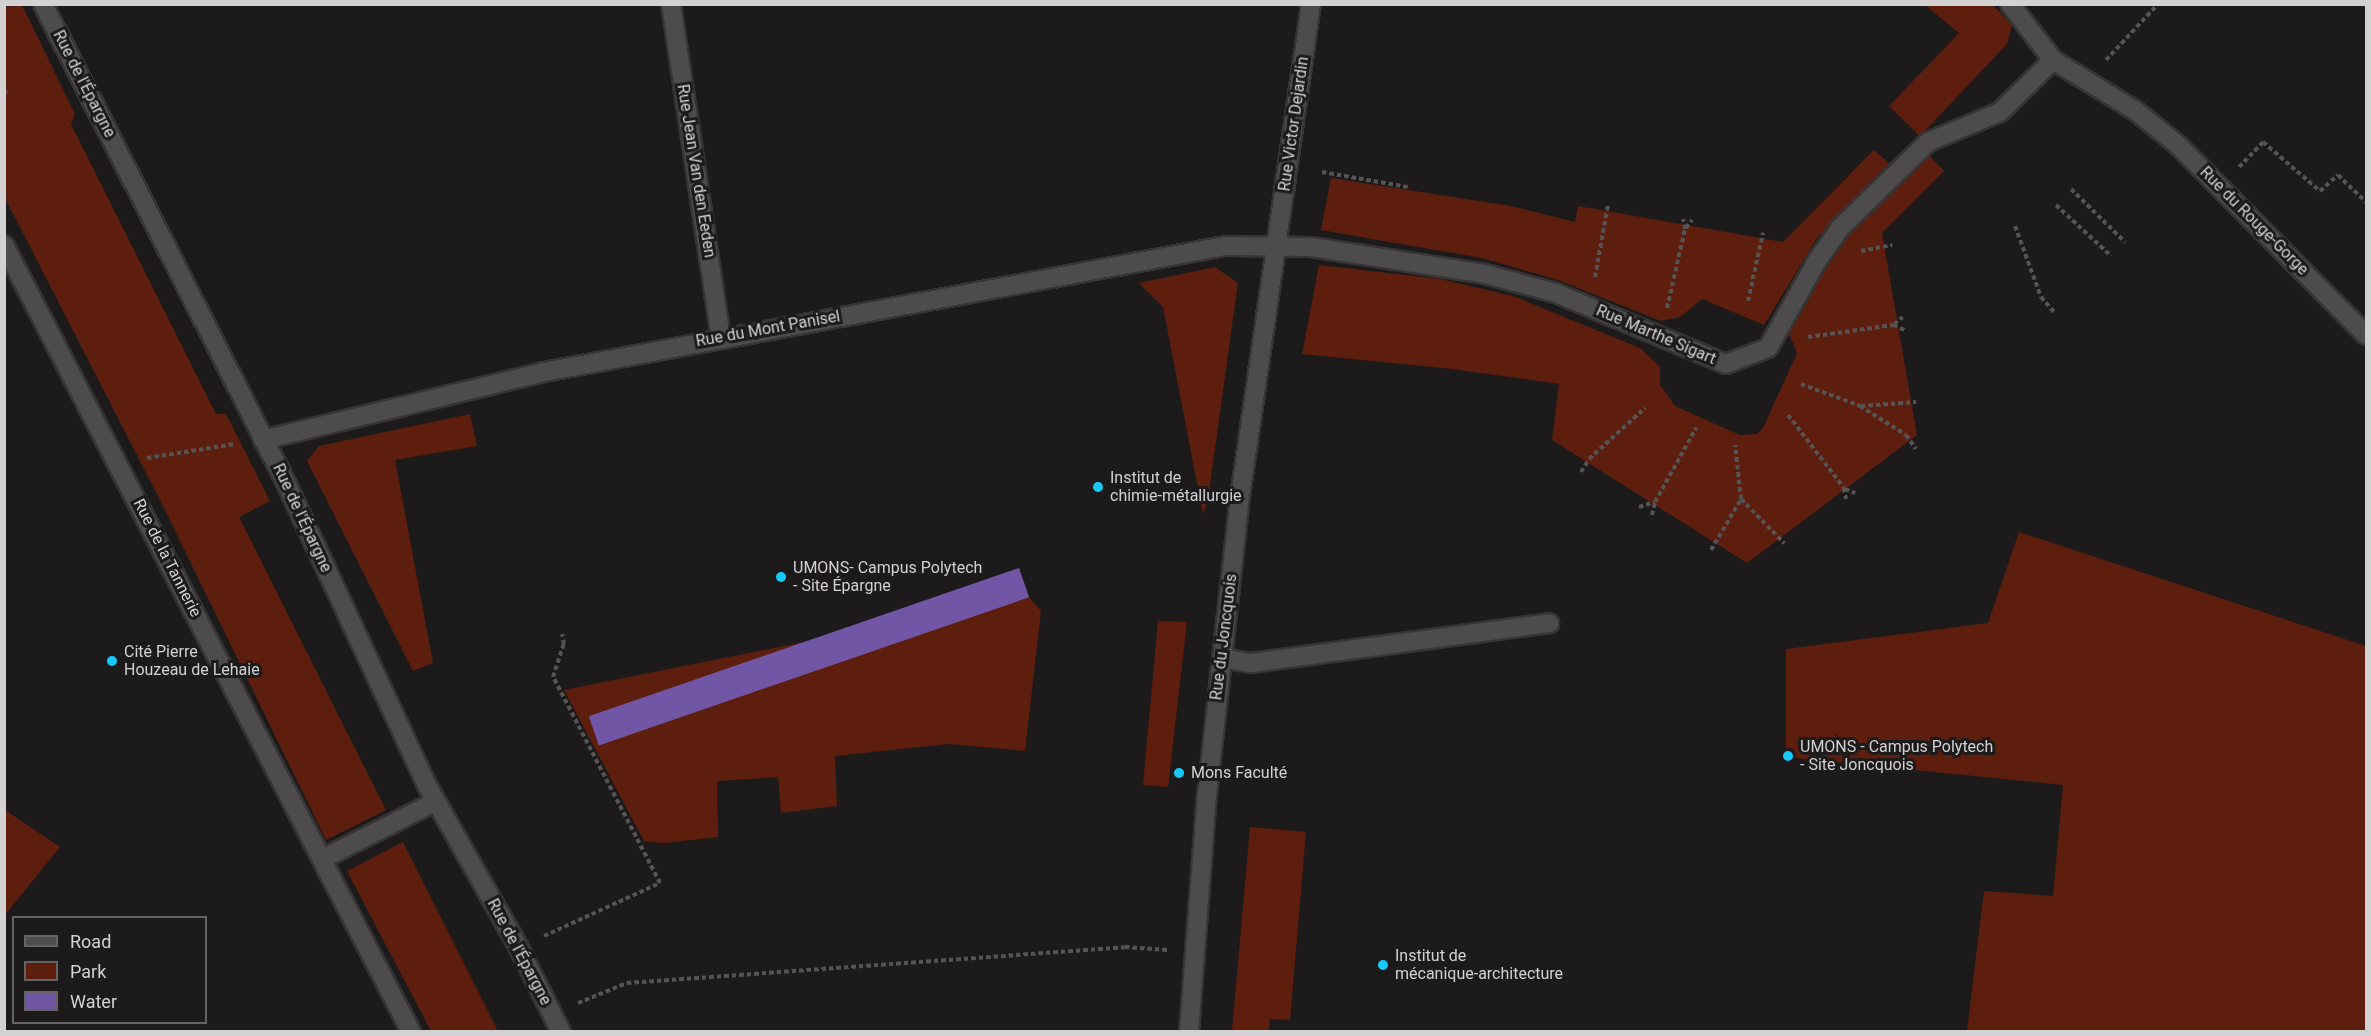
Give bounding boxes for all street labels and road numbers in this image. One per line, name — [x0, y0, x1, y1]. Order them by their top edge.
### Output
street label: Rue de l'Épargne — [49, 27, 119, 141]
street label: Rue Victor Dejardin — [1275, 55, 1313, 193]
street label: Rue Jean Van den Eeden — [673, 83, 719, 259]
street label: Rue du Rouge-Gorge — [2196, 163, 2312, 279]
street label: Rue Marthe Sigart — [1593, 301, 1719, 369]
street label: Rue du Mont Panisel — [694, 307, 842, 351]
street label: Rue de l'Épargne — [268, 461, 336, 575]
street label: Rue de la Tannerie — [129, 496, 205, 620]
street label: Rue du Joncquois — [1207, 573, 1241, 701]
street label: Rue de l'Épargne — [483, 896, 555, 1008]

